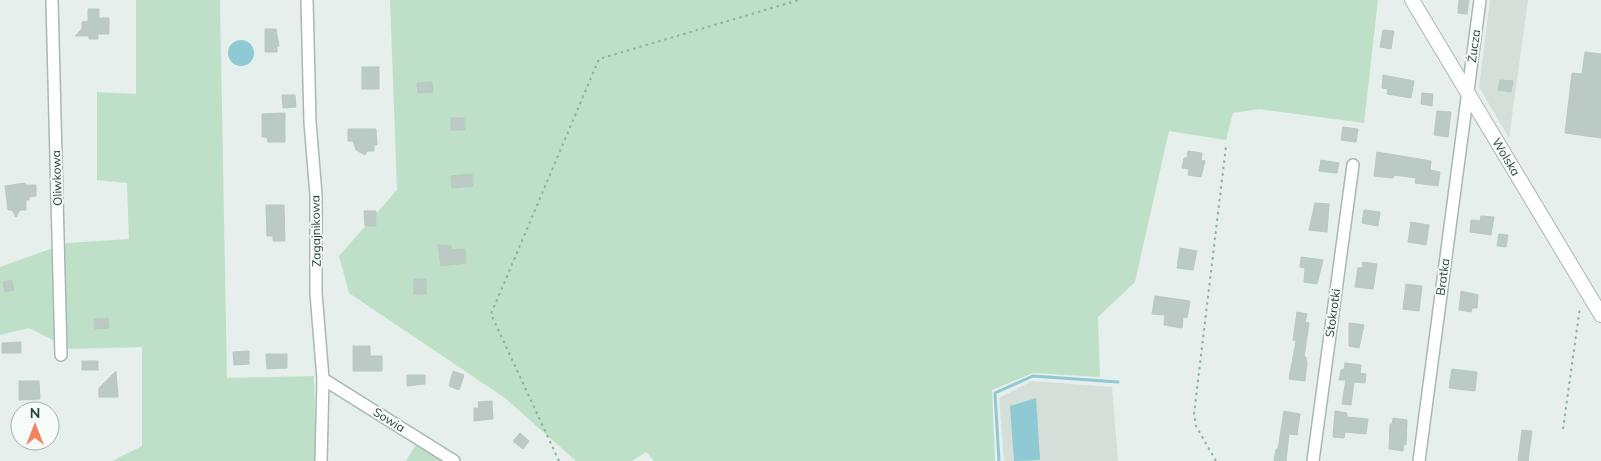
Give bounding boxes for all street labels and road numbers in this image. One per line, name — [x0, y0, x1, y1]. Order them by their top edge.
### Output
street label: Żucza — [1464, 28, 1483, 63]
street label: Wolska — [1489, 135, 1524, 178]
street label: Oliwkowa — [48, 150, 65, 206]
street label: Zagajnikowa — [307, 195, 324, 267]
street label: Bratka — [1432, 257, 1453, 296]
street label: Stokrotki — [1322, 288, 1343, 338]
street label: Sowia — [371, 404, 408, 435]

